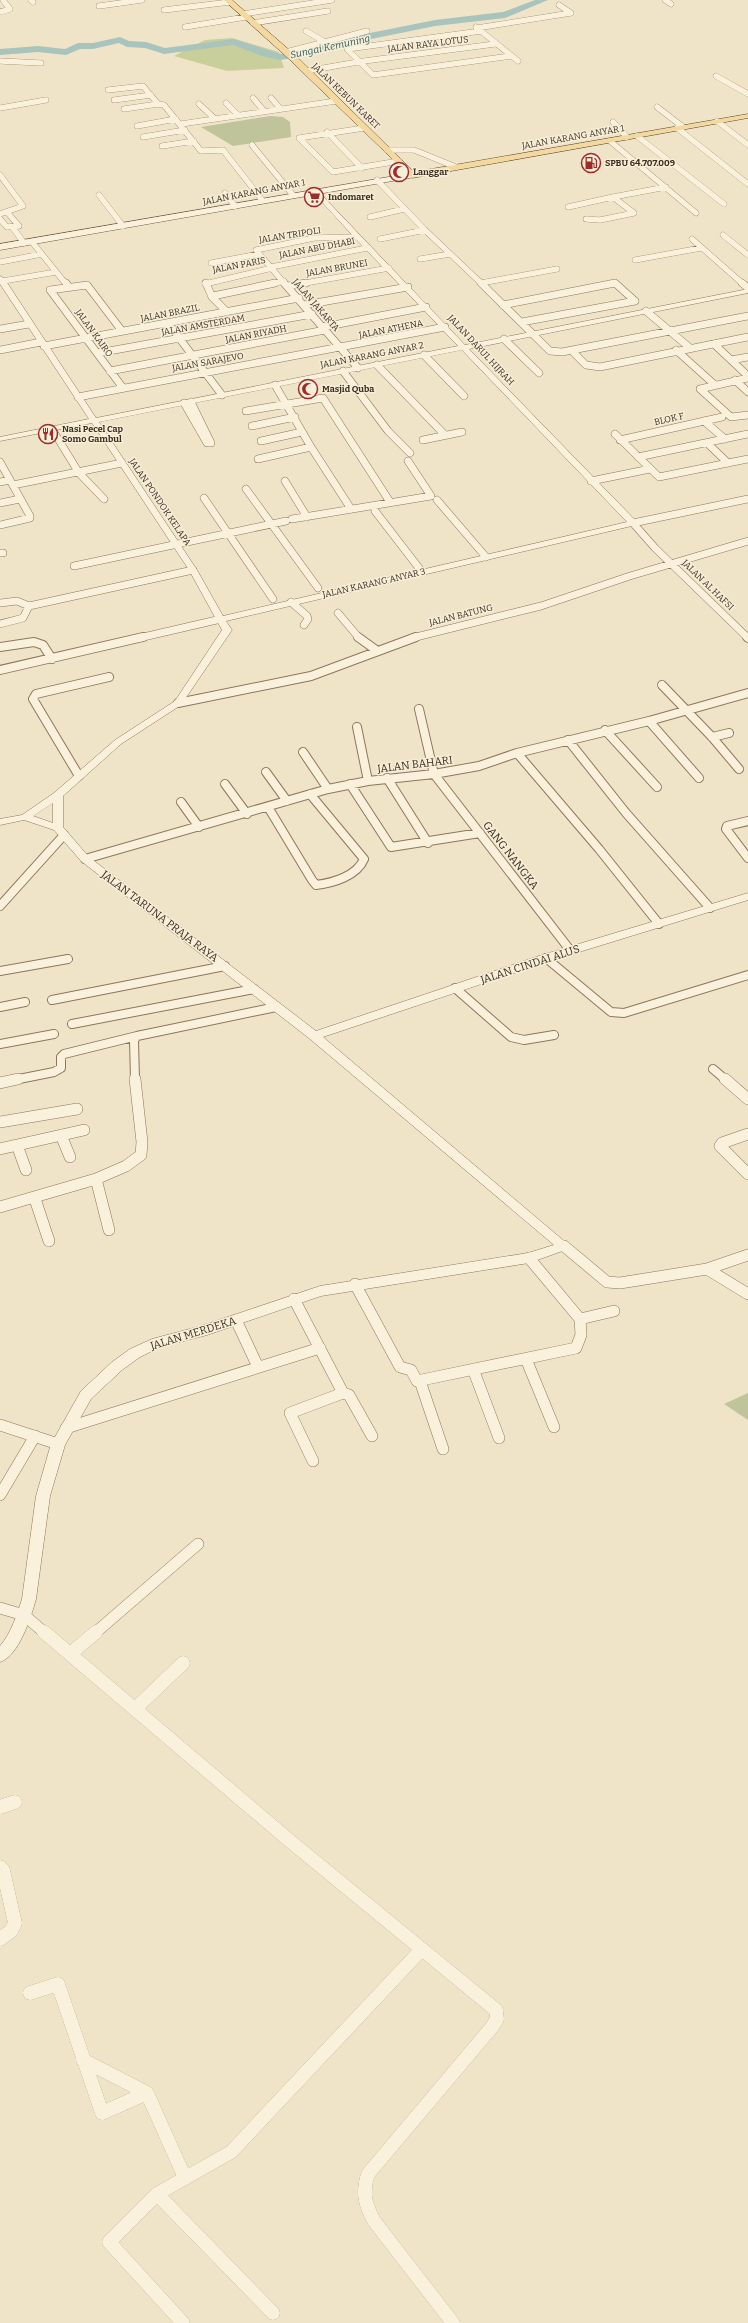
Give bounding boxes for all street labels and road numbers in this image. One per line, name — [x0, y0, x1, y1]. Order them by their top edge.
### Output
street label: JALAN RAYA LOTUS — [386, 34, 469, 54]
street label: JALAN KEBUN KARET — [309, 60, 382, 131]
street label: JALAN KARANG ANYAR 1 — [520, 123, 625, 151]
street label: JALAN KARANG ANYAR 1 — [201, 177, 306, 207]
street label: JALAN TRIPOLI — [257, 225, 322, 245]
street label: JALAN ABU DHABI — [277, 236, 356, 260]
street label: JALAN PARIS — [211, 255, 266, 275]
street label: JALAN BRUNEI — [304, 258, 369, 279]
street label: JALAN JAKARTA — [290, 276, 342, 334]
street label: JALAN BRAZIL — [139, 302, 200, 324]
street label: JALAN KAIRO — [73, 306, 115, 359]
street label: JALAN DARUL HIJRAH — [445, 312, 516, 387]
street label: JALAN AMSTERDAM — [160, 313, 245, 337]
street label: JALAN ATHENA — [357, 318, 425, 340]
street label: JALAN RIYADH — [224, 323, 287, 345]
street label: JALAN KARANG ANYAR 2 — [318, 340, 425, 370]
street label: JALAN SARAJEVO — [170, 351, 245, 373]
street label: BLOK F — [653, 411, 685, 427]
street label: JALAN PONDOK KELAPA — [127, 456, 193, 548]
street label: JALAN AL HAFSI — [679, 557, 736, 612]
street label: JALAN KARANG ANYAR 3 — [321, 566, 426, 600]
street label: JALAN BATUNG — [427, 602, 494, 628]
street label: JALAN BAHARI — [376, 753, 454, 776]
street label: GANG NANGKA — [480, 819, 541, 892]
street label: JALAN TARUNA PRAJA RAYA — [98, 867, 221, 965]
street label: JALAN CINDAI ALUS — [478, 942, 581, 987]
street label: JALAN MERDEKA — [148, 1314, 238, 1353]

